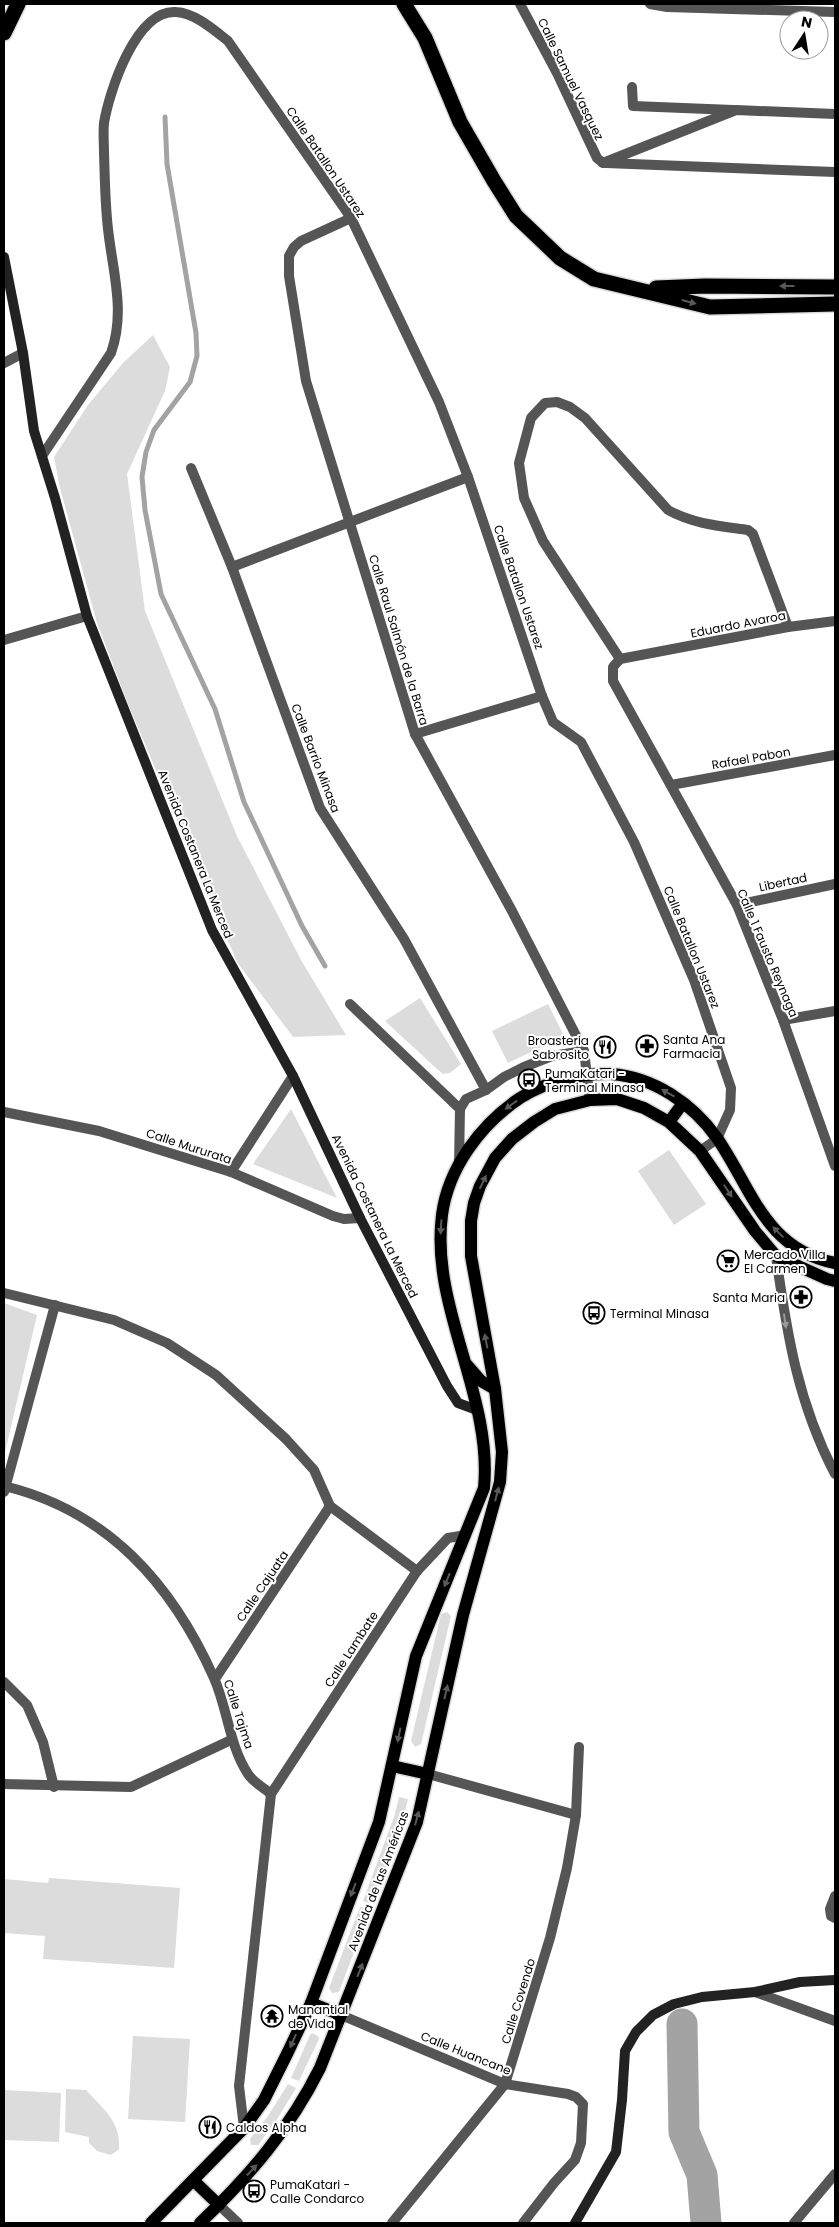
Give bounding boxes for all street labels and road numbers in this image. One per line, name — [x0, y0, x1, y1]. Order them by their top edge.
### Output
street label: Calle Samuel Vasquez — [534, 15, 608, 143]
street label: Calle Batallon Ustarez — [282, 103, 370, 221]
street label: Calle Batallon Ustarez — [490, 523, 548, 651]
street label: Calle Raul Salmón de la Barra — [365, 553, 433, 727]
street label: Eduardo Avaroa — [689, 606, 787, 642]
street label: Calle Barrio Minasa — [287, 701, 345, 815]
street label: Rafael Pabon — [710, 743, 792, 773]
street label: Avenida Costanera La Merced — [154, 767, 238, 941]
street label: Libertad — [757, 869, 809, 895]
street label: Calle Batallon Ustarez — [660, 883, 724, 1011]
street label: Calle 1 Fausto Reynaga — [733, 886, 803, 1020]
street label: Calle Mururata — [144, 1124, 234, 1168]
street label: Avenida Costanera La Merced — [328, 1131, 422, 1301]
street label: Calle Cajuata — [232, 1547, 292, 1625]
street label: Calle Lambate — [320, 1608, 382, 1690]
street label: Calle Tajma — [220, 1677, 258, 1751]
street label: Avenida de las Américas — [343, 1809, 413, 1953]
street label: Calle Covendo — [497, 1956, 539, 2046]
street label: Calle Huancane — [418, 2027, 514, 2079]

